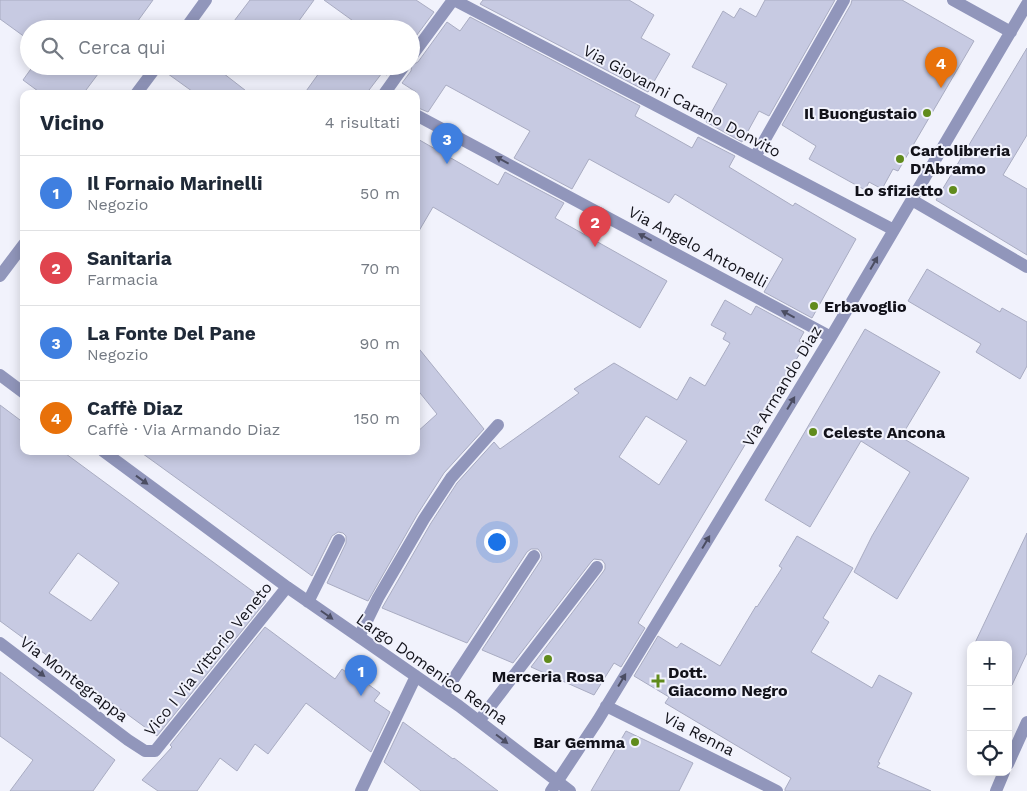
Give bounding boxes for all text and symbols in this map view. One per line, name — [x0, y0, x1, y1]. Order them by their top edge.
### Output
search box — [20, 20, 420, 75]
icon: search — [38, 34, 66, 62]
text: Cerca qui — [78, 36, 166, 59]
street label: Via Giovanni Carano Donvito — [580, 41, 784, 161]
pin: 4 — [925, 47, 957, 88]
place label: Il Buongustaio — [804, 104, 917, 123]
marker: Il Buongustaio — [921, 107, 933, 119]
text: Vicino — [40, 110, 104, 135]
text: 4 risultati — [325, 113, 400, 132]
pin: 3 — [431, 123, 463, 164]
place label: Cartolibreria D'Abramo — [910, 141, 1011, 178]
marker: Cartolibreria D'Abramo — [894, 153, 906, 165]
one-way arrow — [495, 156, 509, 164]
text: Il Fornaio Marinelli — [87, 172, 262, 195]
place label: Lo sfizietto — [854, 181, 943, 200]
text: 1 — [53, 184, 59, 203]
text: 50 m — [360, 184, 400, 203]
marker: Lo sfizietto — [947, 184, 959, 196]
text: Negozio — [87, 195, 148, 214]
street label: Via Angelo Antonelli — [625, 202, 771, 292]
pin: 2 — [579, 206, 611, 247]
one-way arrow — [638, 233, 652, 241]
text: Sanitaria — [87, 247, 172, 270]
one-way arrow — [870, 257, 879, 270]
text: 2 — [51, 259, 61, 278]
text: 70 m — [361, 259, 400, 278]
text: Farmacia — [87, 270, 158, 289]
place label: Erbavoglio — [824, 297, 907, 316]
marker: Erbavoglio — [808, 300, 820, 312]
one-way arrow — [781, 310, 796, 318]
text: La Fonte Del Pane — [87, 322, 256, 345]
street label: Via Armando Diaz — [738, 322, 826, 450]
text: 3 — [51, 334, 61, 353]
text: 90 m — [359, 334, 400, 353]
text: Negozio — [87, 345, 148, 364]
one-way arrow — [786, 396, 796, 409]
text: Caffè Diaz — [87, 397, 183, 420]
text: 4 — [51, 409, 61, 428]
text: 150 m — [354, 409, 400, 428]
text: Caffè · Via Armando Diaz — [87, 420, 280, 439]
place label: Celeste Ancona — [823, 423, 946, 442]
marker: Celeste Ancona — [807, 426, 819, 438]
one-way arrow — [135, 475, 149, 485]
your location — [484, 529, 510, 555]
one-way arrow — [702, 535, 711, 548]
street label: Vico I Via Vittorio Veneto — [140, 578, 276, 740]
street label: Largo Domenico Renna — [353, 609, 511, 729]
one-way arrow — [320, 610, 334, 619]
street label: Via Montegrappa — [16, 632, 132, 726]
map controls — [967, 641, 1012, 776]
button: + — [967, 641, 1012, 686]
marker: Merceria Rosa — [542, 653, 554, 665]
pin: 1 — [345, 655, 377, 696]
place label: Dott. Giacomo Negro — [668, 663, 788, 700]
one-way arrow — [32, 667, 45, 678]
place label: Merceria Rosa — [492, 667, 605, 686]
one-way arrow — [617, 674, 626, 687]
marker: Dott. Giacomo Negro — [652, 675, 664, 687]
button: − — [967, 686, 1012, 731]
street label: Via Renna — [660, 708, 738, 760]
button: locate — [967, 731, 1012, 776]
one-way arrow — [495, 733, 508, 744]
place label: Bar Gemma — [533, 733, 626, 752]
marker: Bar Gemma — [629, 736, 641, 748]

